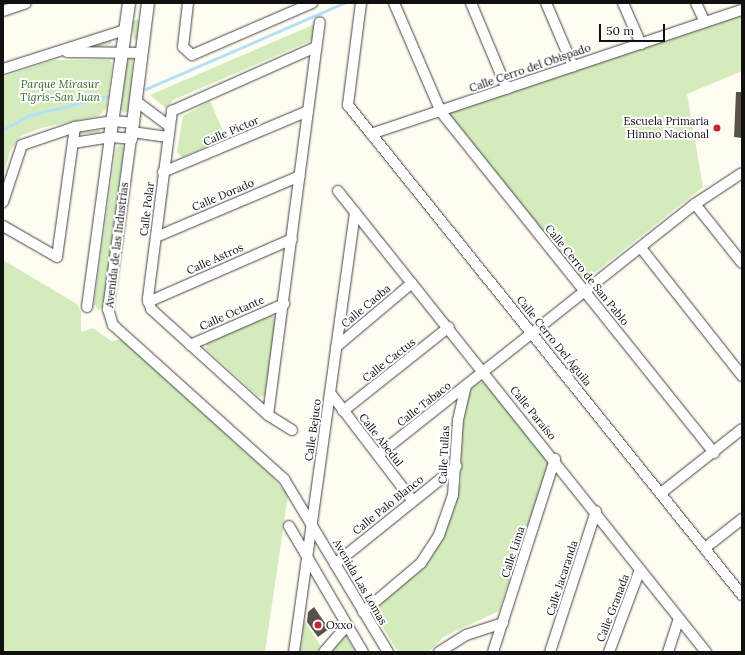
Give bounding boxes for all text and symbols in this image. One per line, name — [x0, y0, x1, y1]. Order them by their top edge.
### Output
scale bar — [601, 16, 667, 42]
text: 50 m — [606, 23, 634, 38]
street label: Calle Cerro del Obispado — [468, 41, 592, 95]
park label: Parque Mirasur Tigris-San Juan — [20, 78, 100, 104]
street label: Calle Pictor — [201, 113, 261, 149]
place label: Escuela Primaria Himno Nacional — [624, 115, 709, 141]
marker: Escuela Primaria Himno Nacional — [712, 123, 722, 133]
street label: Calle Dorado — [190, 176, 256, 214]
street label: Avenida de las Industrias — [103, 181, 131, 309]
street label: Calle Polar — [137, 181, 157, 237]
street label: Calle Cerro de San Pablo — [542, 222, 632, 328]
street label: Calle Astros — [185, 241, 245, 277]
street label: Calle Caoba — [339, 282, 393, 330]
street label: Calle Octante — [198, 293, 266, 333]
street label: Calle Cerro Del Águila — [514, 293, 594, 389]
street label: Calle Cactus — [360, 335, 418, 385]
street label: Calle Tabaco — [394, 379, 454, 429]
street label: Calle Paraíso — [507, 383, 559, 443]
street label: Calle Bejuco — [302, 398, 324, 462]
street label: Calle Abedul — [356, 411, 406, 469]
street label: Calle Tullas — [436, 425, 452, 485]
street label: Calle Palo Blanco — [350, 472, 426, 538]
street label: Calle Lima — [499, 525, 527, 579]
street label: Avenida Las Lomas — [330, 537, 390, 627]
street label: Calle Jacaranda — [544, 539, 580, 617]
street label: Calle Granada — [594, 572, 632, 644]
place label: Oxxo — [326, 618, 353, 632]
marker: Oxxo — [313, 620, 323, 630]

